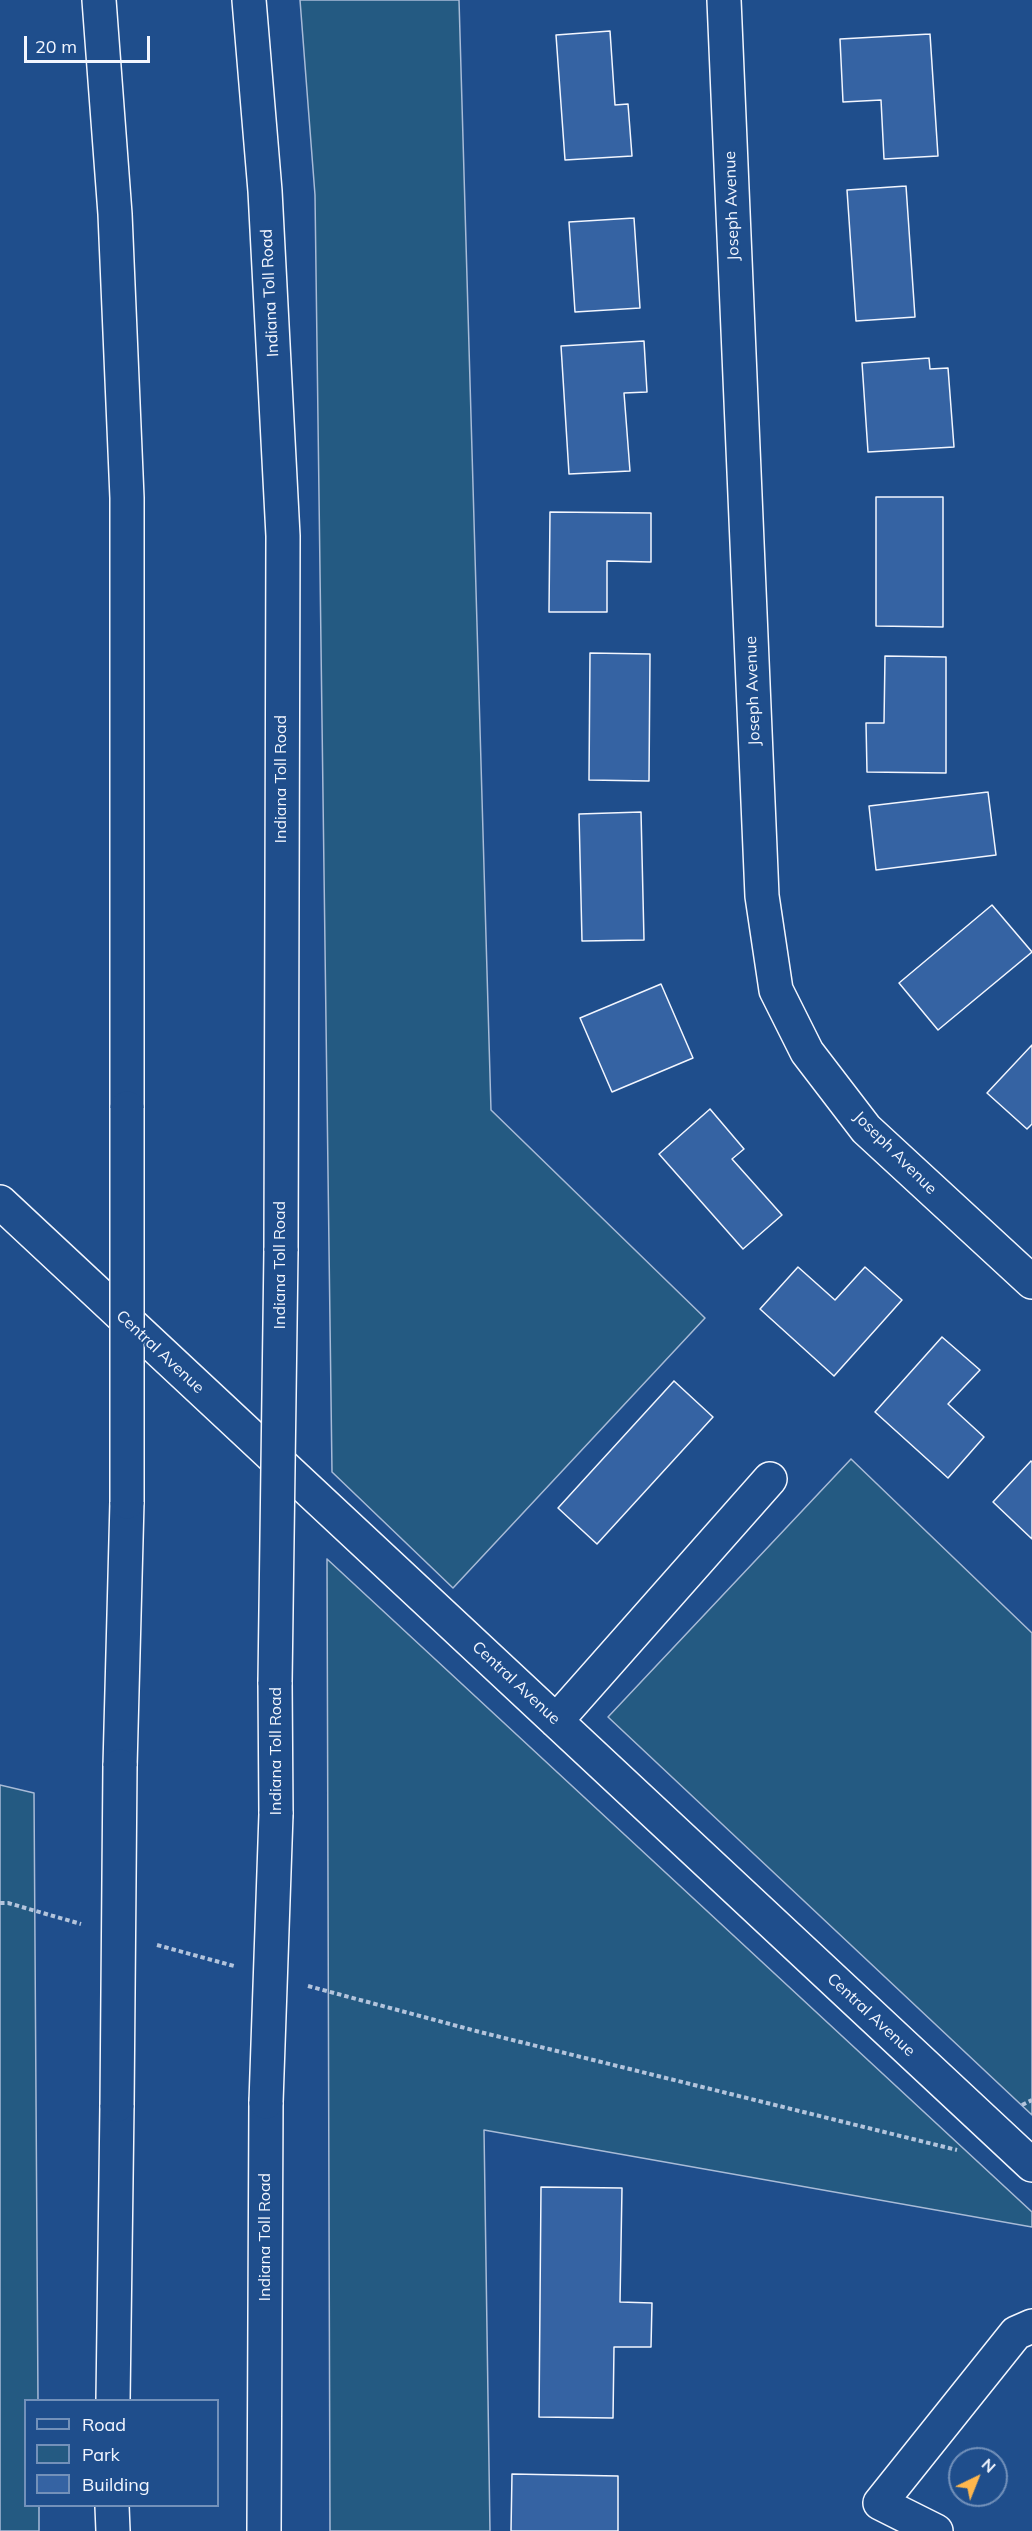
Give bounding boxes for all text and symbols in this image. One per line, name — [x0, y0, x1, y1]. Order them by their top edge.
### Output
scale bar — [27, 24, 153, 62]
text: 20 m — [35, 35, 77, 58]
street label: Joseph Avenue — [720, 151, 744, 261]
street label: Indiana Toll Road — [257, 228, 283, 358]
street label: Joseph Avenue — [741, 636, 765, 746]
street label: Indiana Toll Road — [271, 715, 291, 843]
street label: Joseph Avenue — [849, 1107, 941, 1199]
street label: Indiana Toll Road — [270, 1201, 290, 1329]
street label: Central Avenue — [112, 1306, 208, 1398]
street label: Central Avenue — [468, 1637, 564, 1729]
street label: Indiana Toll Road — [266, 1687, 286, 1815]
street label: Central Avenue — [823, 1969, 919, 2061]
street label: Indiana Toll Road — [255, 2173, 275, 2301]
legend — [24, 2399, 219, 2507]
text: Road — [82, 2413, 126, 2436]
text: Park — [82, 2443, 120, 2466]
north arrow — [948, 2447, 1008, 2507]
text: N — [978, 2454, 1000, 2477]
text: Building — [82, 2473, 150, 2496]

